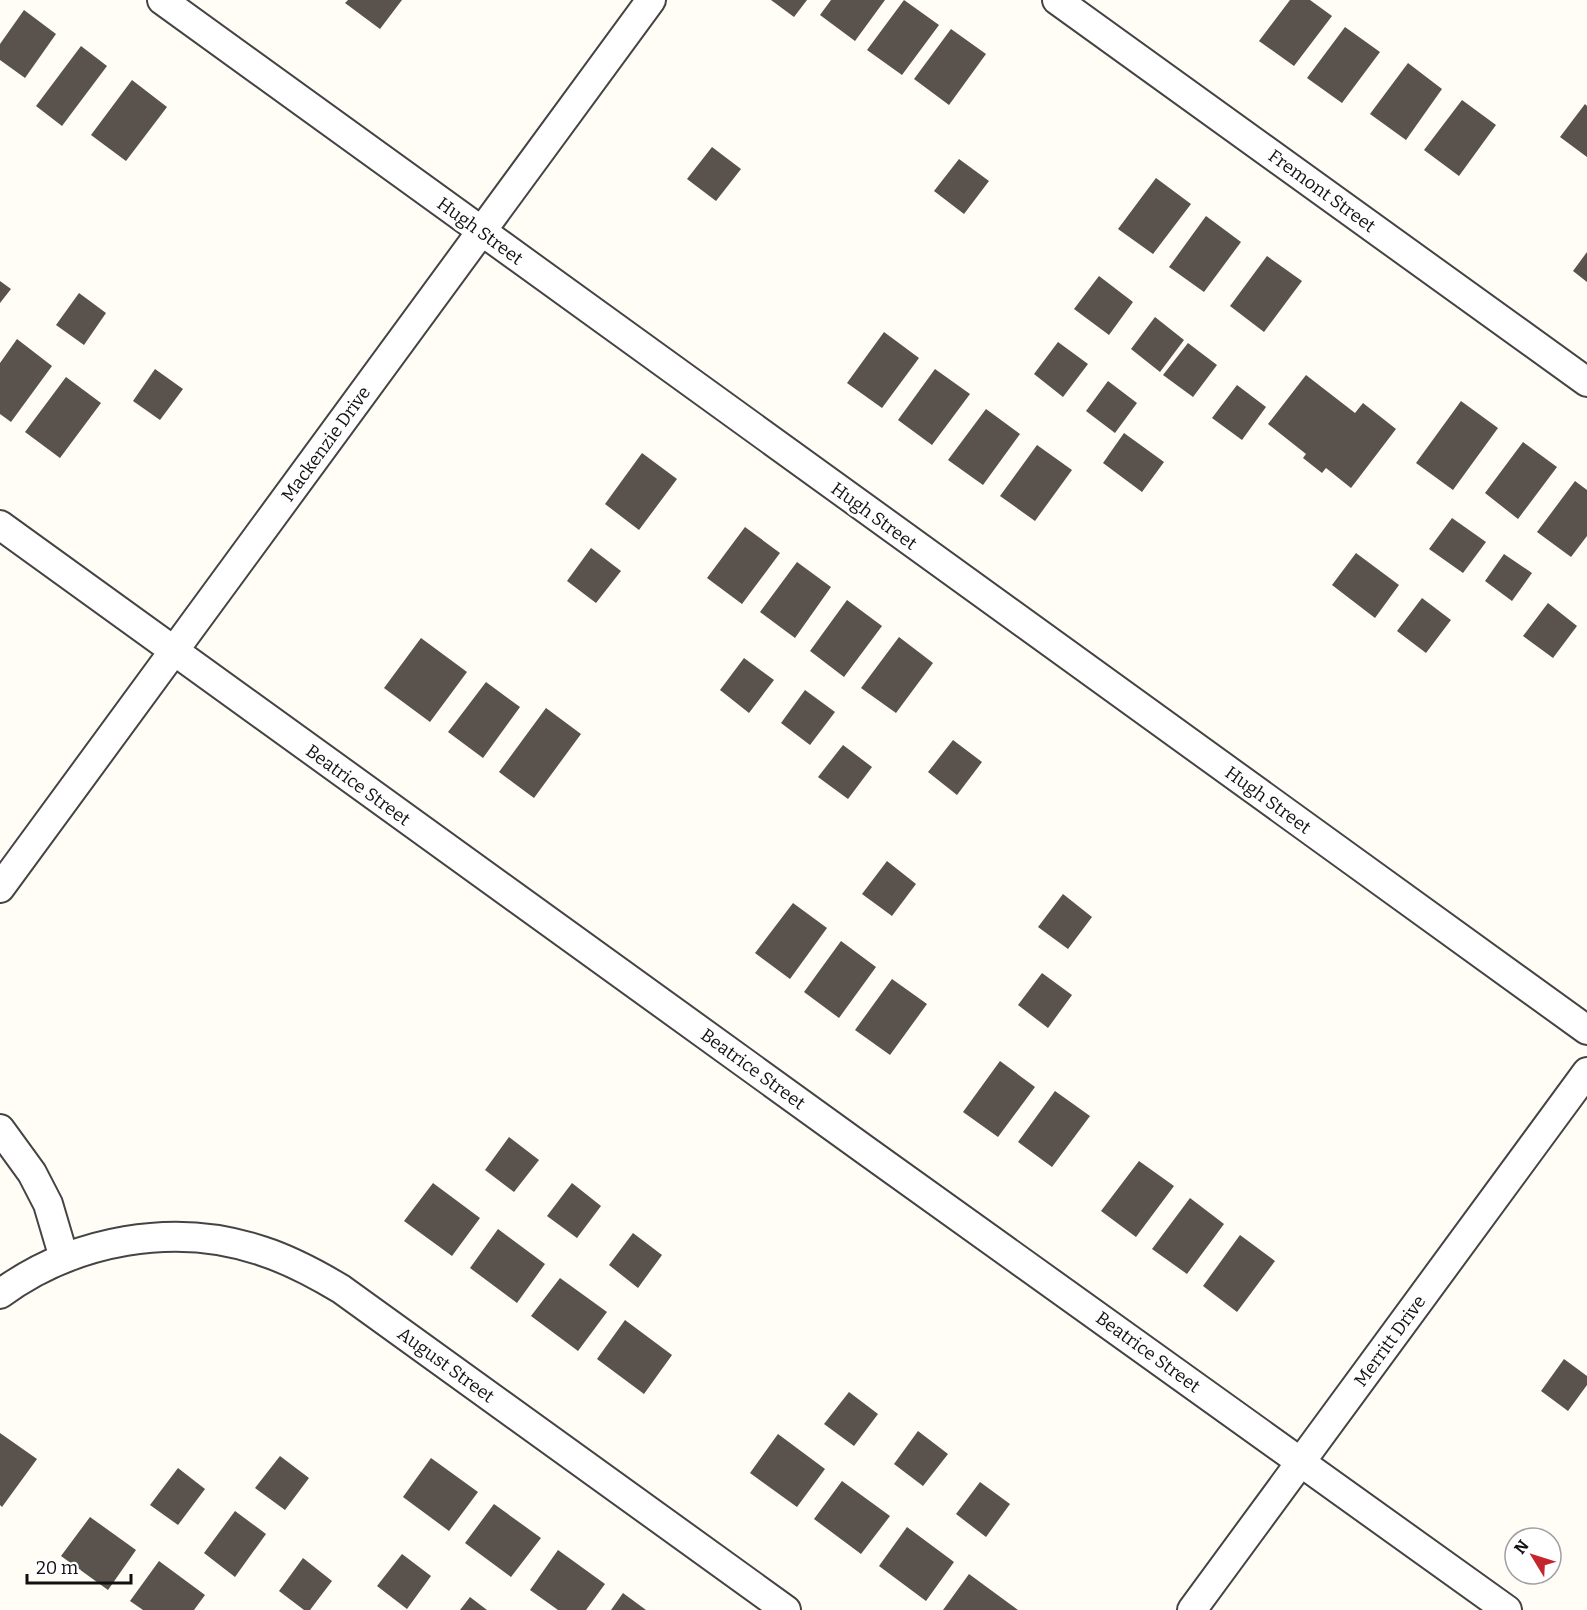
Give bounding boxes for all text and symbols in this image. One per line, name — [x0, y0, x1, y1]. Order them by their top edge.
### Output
street label: Fremont Street — [1264, 145, 1380, 238]
street label: Hugh Street — [433, 192, 528, 270]
street label: Mackenzie Drive — [277, 382, 375, 506]
street label: Hugh Street — [827, 477, 922, 555]
street label: Beatrice Street — [301, 740, 415, 831]
street label: Hugh Street — [1221, 761, 1316, 839]
street label: Beatrice Street — [696, 1024, 810, 1115]
street label: Merritt Drive — [1350, 1291, 1430, 1391]
street label: Beatrice Street — [1091, 1307, 1205, 1398]
street label: August Street — [393, 1323, 499, 1408]
north arrow — [1503, 1526, 1563, 1586]
text: N — [1510, 1536, 1533, 1558]
scale bar — [27, 1547, 130, 1585]
text: 20 m — [36, 1557, 78, 1579]

